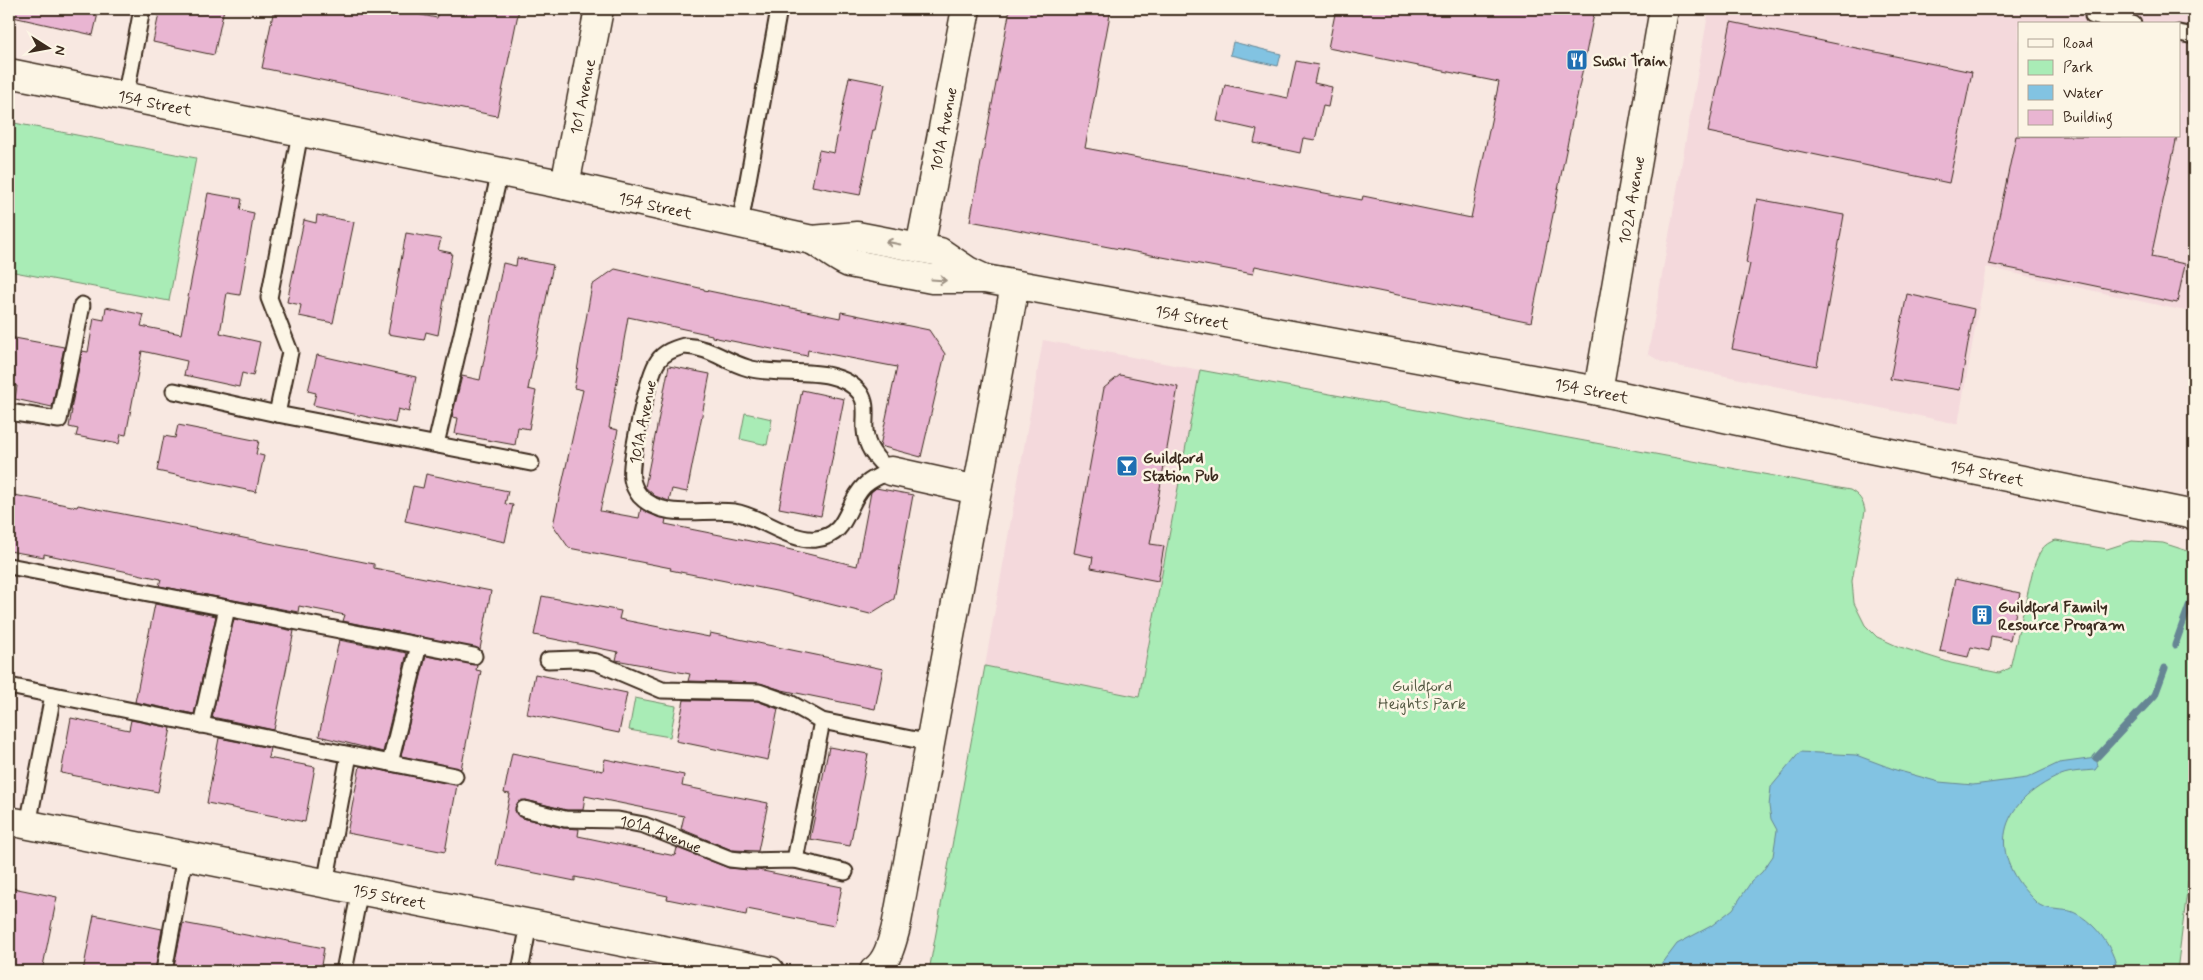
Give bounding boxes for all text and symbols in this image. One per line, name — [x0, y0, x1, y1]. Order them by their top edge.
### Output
north arrow — [22, 22, 72, 72]
legend — [2018, 22, 2180, 138]
text: Road — [2063, 34, 2093, 54]
text: N — [50, 44, 70, 57]
restaurant icon: Sushi Train — [1565, 48, 1589, 72]
place label: Sushi Train — [1593, 51, 1668, 72]
street label: 101 Avenue — [566, 57, 601, 137]
text: Park — [2063, 58, 2093, 78]
text: Water — [2063, 84, 2103, 104]
street label: 101A Avenue — [926, 85, 963, 173]
street label: 154 Street — [116, 86, 194, 122]
text: Building — [2063, 108, 2113, 129]
street label: 102A Avenue — [1615, 155, 1650, 246]
street label: 154 Street — [616, 188, 695, 225]
one-way arrow — [885, 238, 901, 247]
one-way arrow — [931, 275, 947, 284]
street label: 154 Street — [1153, 301, 1232, 336]
street label: 154 Street — [1553, 374, 1631, 409]
street label: 101A Avenue — [625, 378, 662, 466]
place label: Guildford Station Pub — [1143, 448, 1219, 487]
bar icon: Guildford Station Pub — [1115, 454, 1139, 478]
street label: 154 Street — [1948, 456, 2026, 492]
place label: Guildford Family Resource Program — [1998, 597, 2125, 637]
building icon: Guildford Family Resource Program — [1970, 603, 1994, 627]
park label: Guildford Heights Park — [1378, 676, 1466, 715]
street label: 101A Avenue — [618, 812, 704, 859]
street label: 155 Street — [351, 880, 429, 915]

